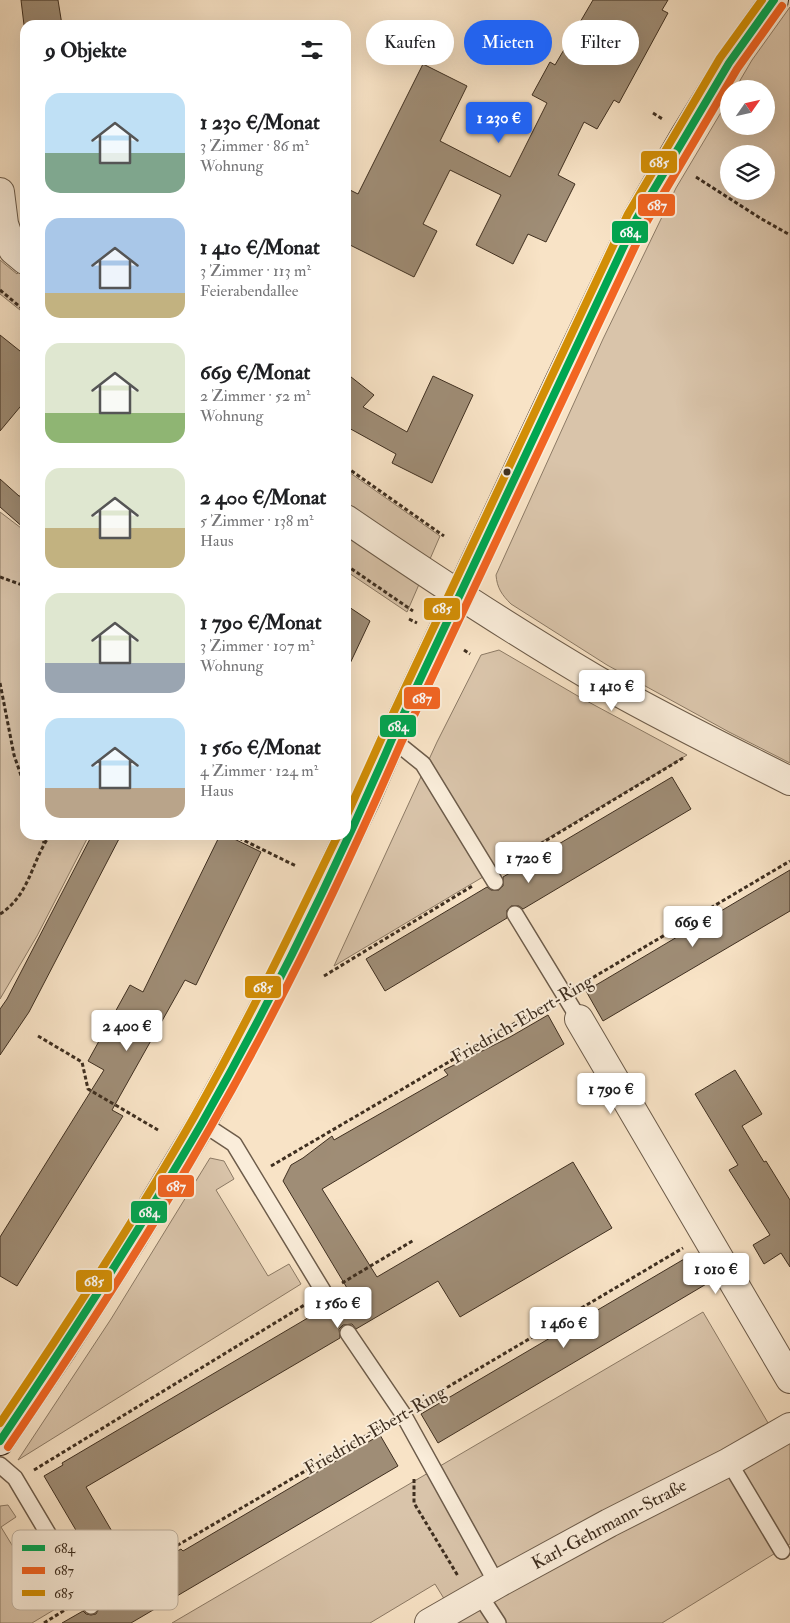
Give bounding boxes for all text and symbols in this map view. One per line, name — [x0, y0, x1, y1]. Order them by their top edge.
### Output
chip: Kaufen — [366, 20, 454, 65]
chip: Mieten — [464, 20, 552, 65]
chip: Filter — [562, 20, 639, 65]
icon: filters — [298, 36, 326, 64]
text: 9 Objekte — [45, 37, 127, 64]
north arrow — [720, 80, 775, 135]
map controls — [720, 80, 775, 200]
pin: 1 230 € — [453, 102, 545, 144]
text: 1 230 € — [477, 108, 521, 128]
text: 1 230 €/Monat — [200, 109, 320, 136]
icon: home — [85, 113, 145, 173]
text: 3 Zimmer · 86 m² — [200, 136, 309, 156]
button: layers — [720, 145, 775, 200]
line badge: 685 — [640, 150, 678, 174]
text: 685 — [649, 154, 670, 171]
text: Wohnung — [200, 156, 263, 176]
line badge: 687 — [637, 193, 676, 217]
text: 687 — [647, 197, 668, 214]
line badge: 684 — [611, 220, 649, 244]
text: 684 — [619, 224, 642, 241]
text: 1 410 €/Monat — [200, 234, 320, 261]
icon: home — [85, 238, 145, 298]
text: 3 Zimmer · 113 m² — [200, 261, 311, 281]
text: Feierabendallee — [200, 281, 298, 301]
text: 669 €/Monat — [200, 359, 310, 386]
icon: home — [85, 363, 145, 423]
text: 2 Zimmer · 52 m² — [200, 386, 310, 406]
text: Wohnung — [200, 406, 263, 426]
unlabelled marker — [502, 467, 512, 477]
text: 2 400 €/Monat — [200, 484, 326, 511]
icon: home — [85, 488, 145, 548]
text: 5 Zimmer · 138 m² — [200, 511, 314, 531]
text: Haus — [200, 531, 233, 551]
line badge: 685 — [423, 597, 461, 621]
text: 685 — [432, 600, 453, 617]
text: 1 790 €/Monat — [200, 609, 322, 636]
icon: home — [85, 613, 145, 673]
text: 3 Zimmer · 107 m² — [200, 636, 315, 656]
text: Wohnung — [200, 656, 263, 676]
pin: 1 410 € — [566, 670, 658, 712]
text: 1 410 € — [590, 676, 634, 696]
line badge: 687 — [403, 686, 441, 710]
text: 687 — [412, 690, 433, 707]
line badge: 684 — [379, 714, 417, 738]
text: 684 — [387, 718, 410, 735]
text: 1 560 €/Monat — [200, 734, 321, 761]
icon: home — [85, 738, 145, 798]
text: 4 Zimmer · 124 m² — [200, 761, 318, 781]
text: Haus — [200, 781, 233, 801]
pin: 1 720 € — [483, 842, 575, 884]
text: 1 720 € — [506, 848, 552, 868]
pin: 669 € — [658, 906, 728, 948]
text: 669 € — [674, 912, 712, 932]
street label: Friedrich-Ebert-Ring — [447, 969, 598, 1069]
line badge: 685 — [244, 975, 282, 999]
text: 685 — [253, 979, 274, 996]
pin: 2 400 € — [81, 1010, 173, 1052]
text: 2 400 € — [102, 1016, 152, 1036]
pin: 1 790 € — [565, 1072, 657, 1115]
text: 1 790 € — [588, 1079, 634, 1099]
line badge: 687 — [157, 1174, 195, 1198]
text: 687 — [166, 1178, 187, 1195]
line badge: 684 — [130, 1200, 168, 1224]
text: 684 — [138, 1204, 161, 1221]
pin: 1 010 € — [670, 1252, 762, 1295]
text: 1 010 € — [694, 1259, 738, 1279]
line badge: 685 — [75, 1269, 113, 1293]
text: 685 — [84, 1273, 105, 1290]
pin: 1 560 € — [292, 1286, 384, 1329]
text: 1 560 € — [315, 1293, 361, 1313]
pin: 1 460 € — [518, 1306, 610, 1349]
text: 1 460 € — [541, 1313, 587, 1333]
street label: Friedrich-Ebert-Ring — [300, 1380, 451, 1480]
street label: Karl-Gehrmann-Straße — [528, 1474, 691, 1575]
legend — [12, 1530, 178, 1610]
text: 684 — [54, 1540, 77, 1557]
text: 687 — [54, 1562, 75, 1579]
text: 685 — [54, 1585, 75, 1602]

